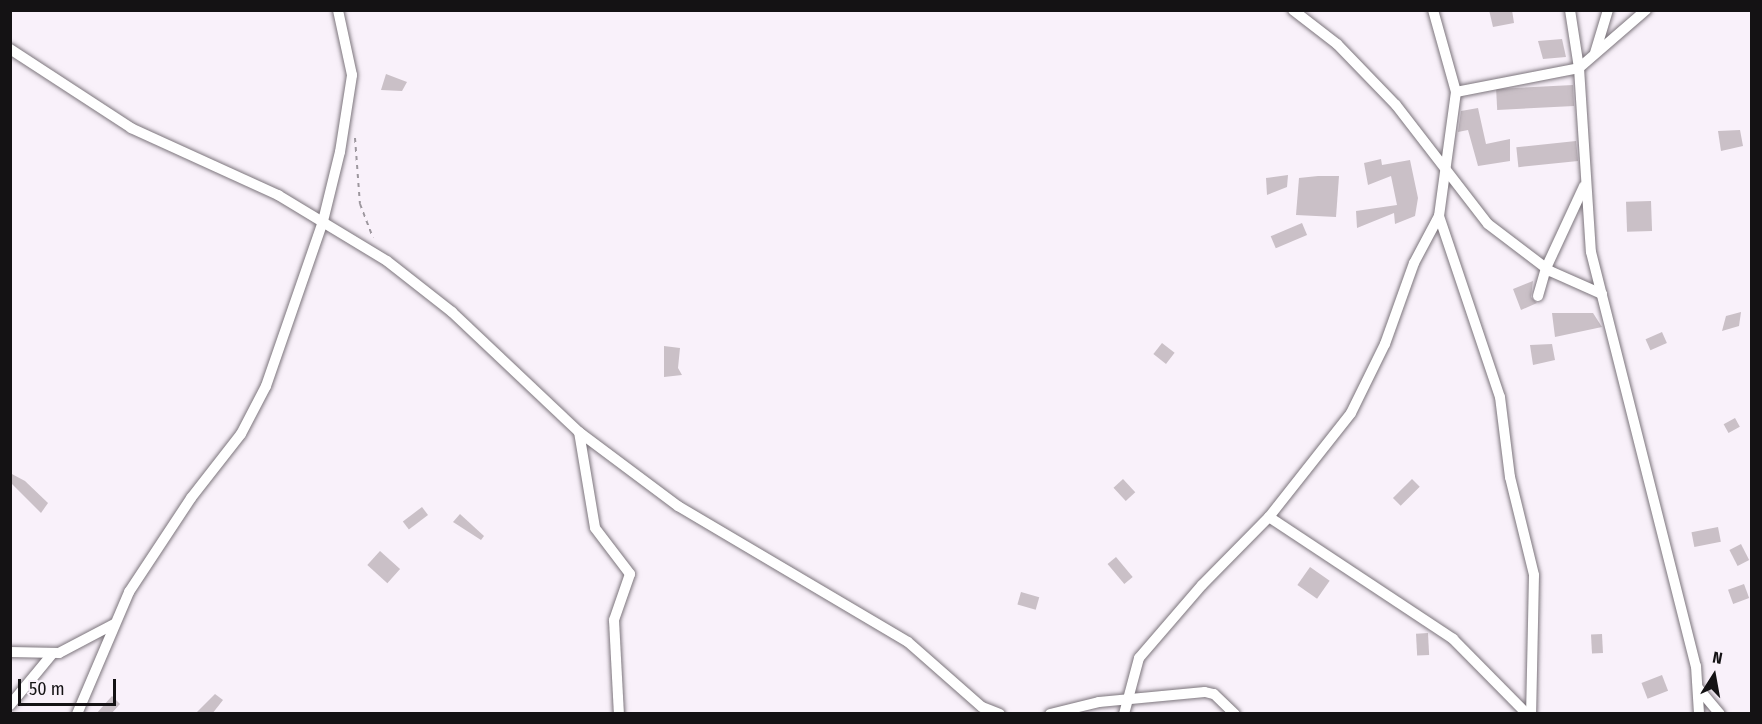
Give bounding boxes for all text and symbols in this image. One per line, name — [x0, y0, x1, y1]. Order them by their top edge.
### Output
north arrow — [1684, 646, 1744, 706]
text: N — [1711, 648, 1724, 668]
scale bar — [21, 667, 118, 705]
text: 50 m — [29, 678, 65, 700]

